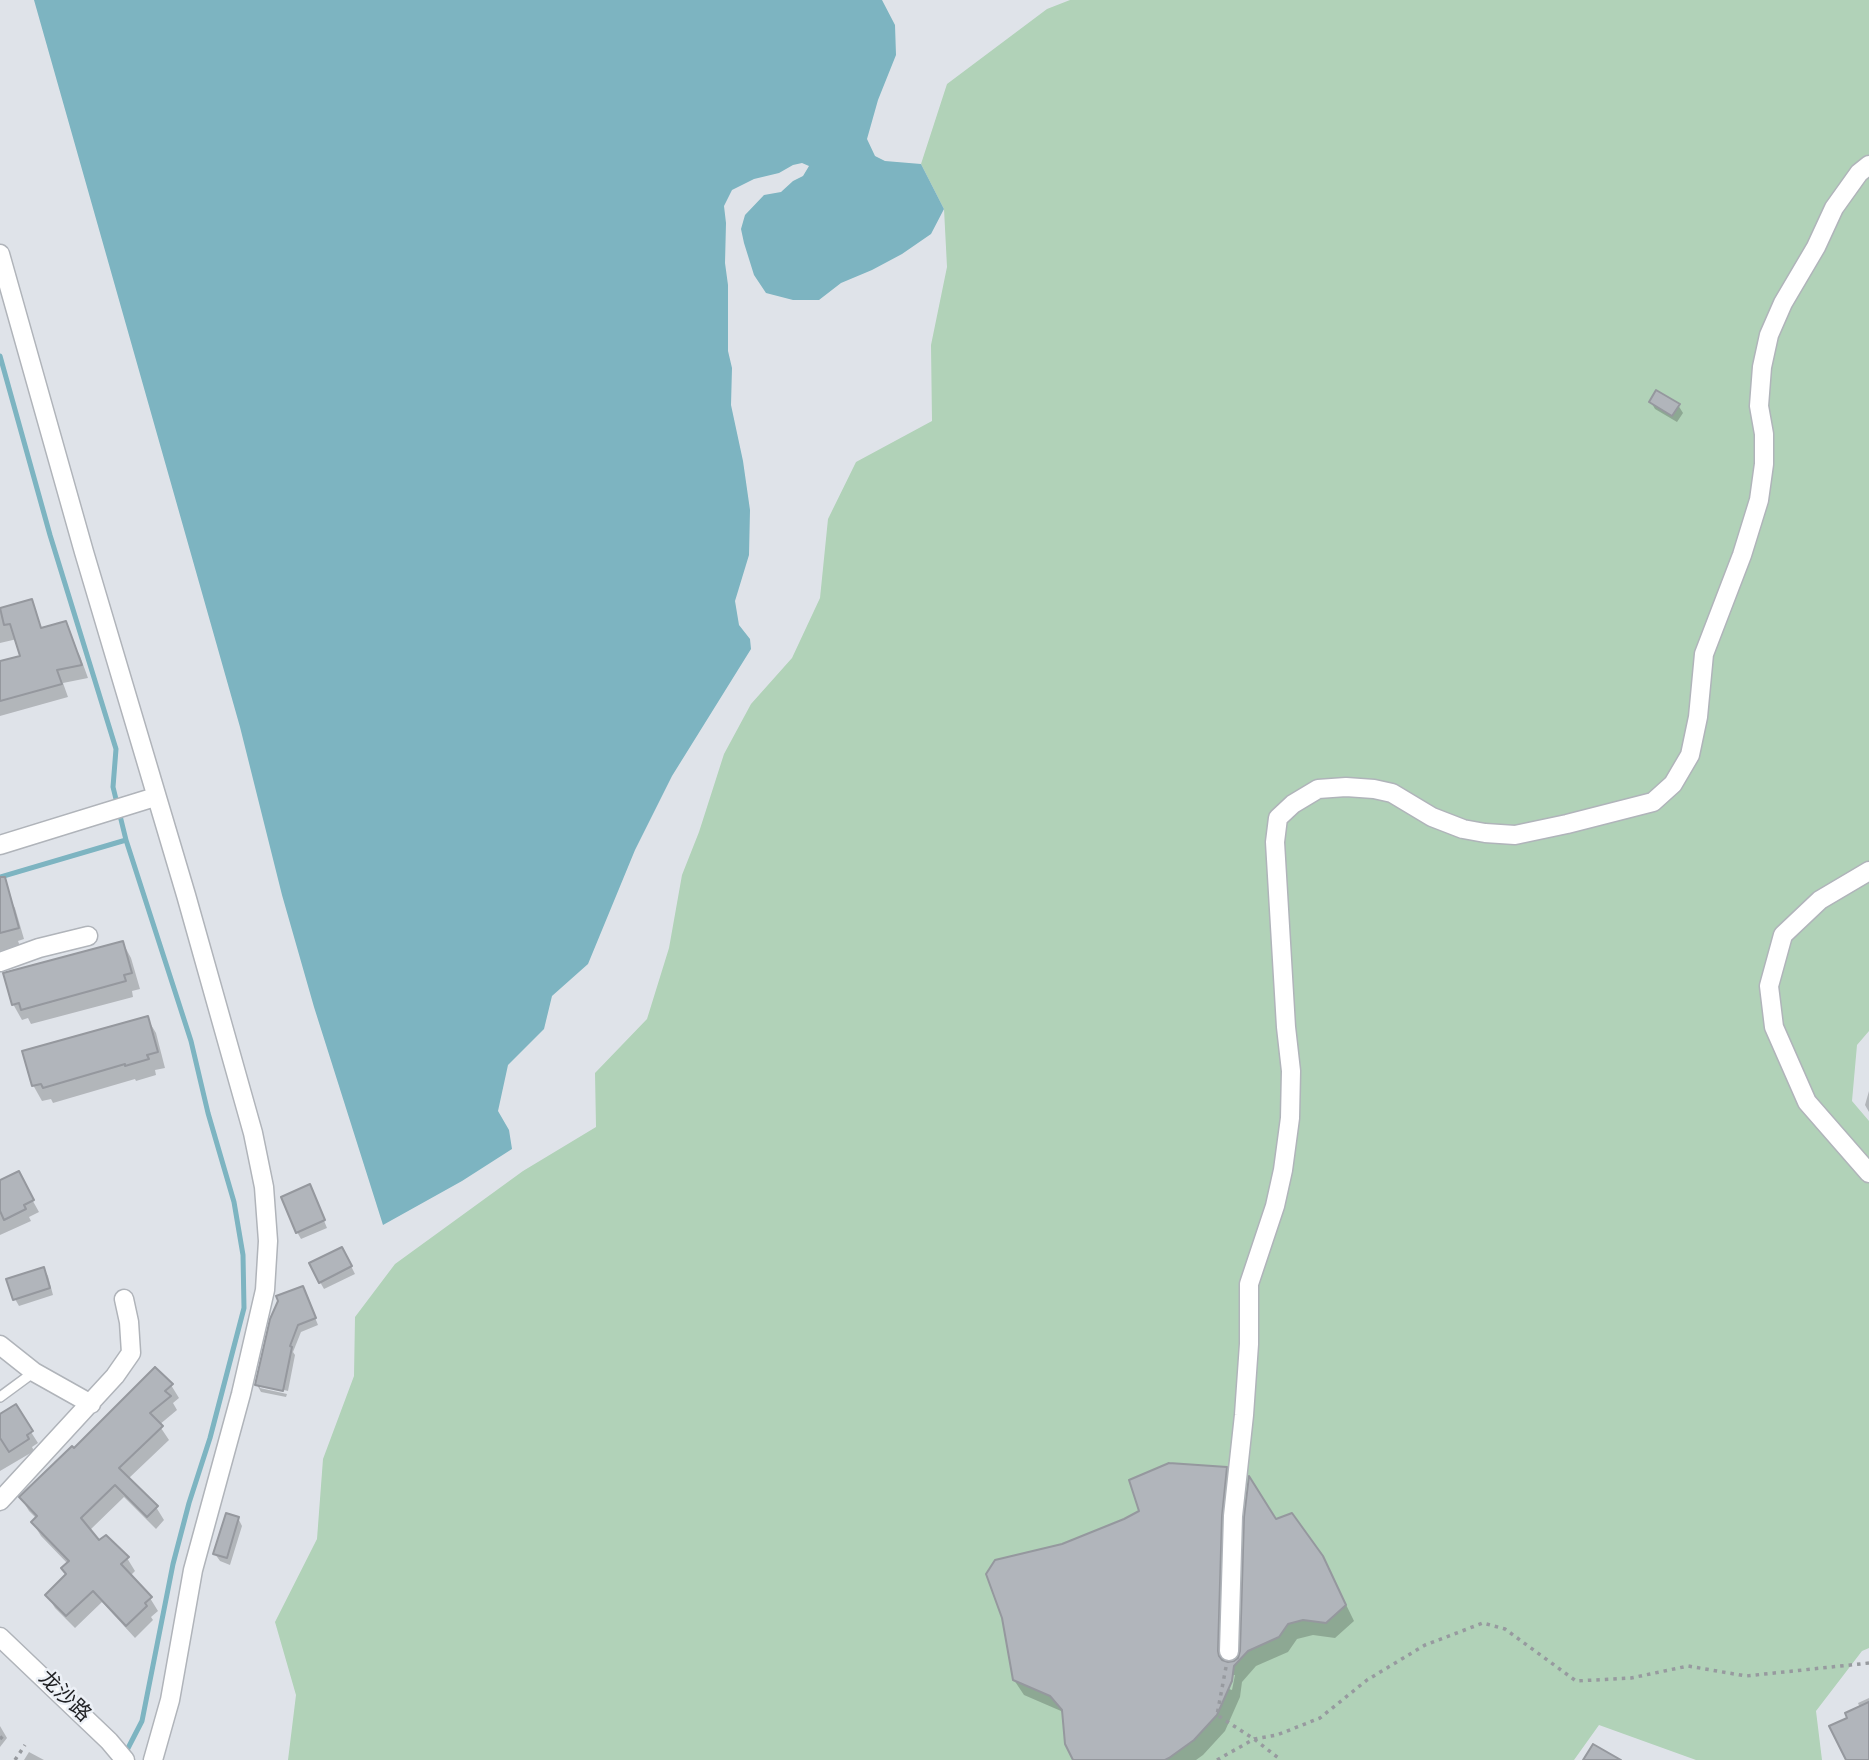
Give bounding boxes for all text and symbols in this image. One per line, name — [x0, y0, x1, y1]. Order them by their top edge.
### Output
street label: 龙沙路 — [33, 1666, 95, 1728]

